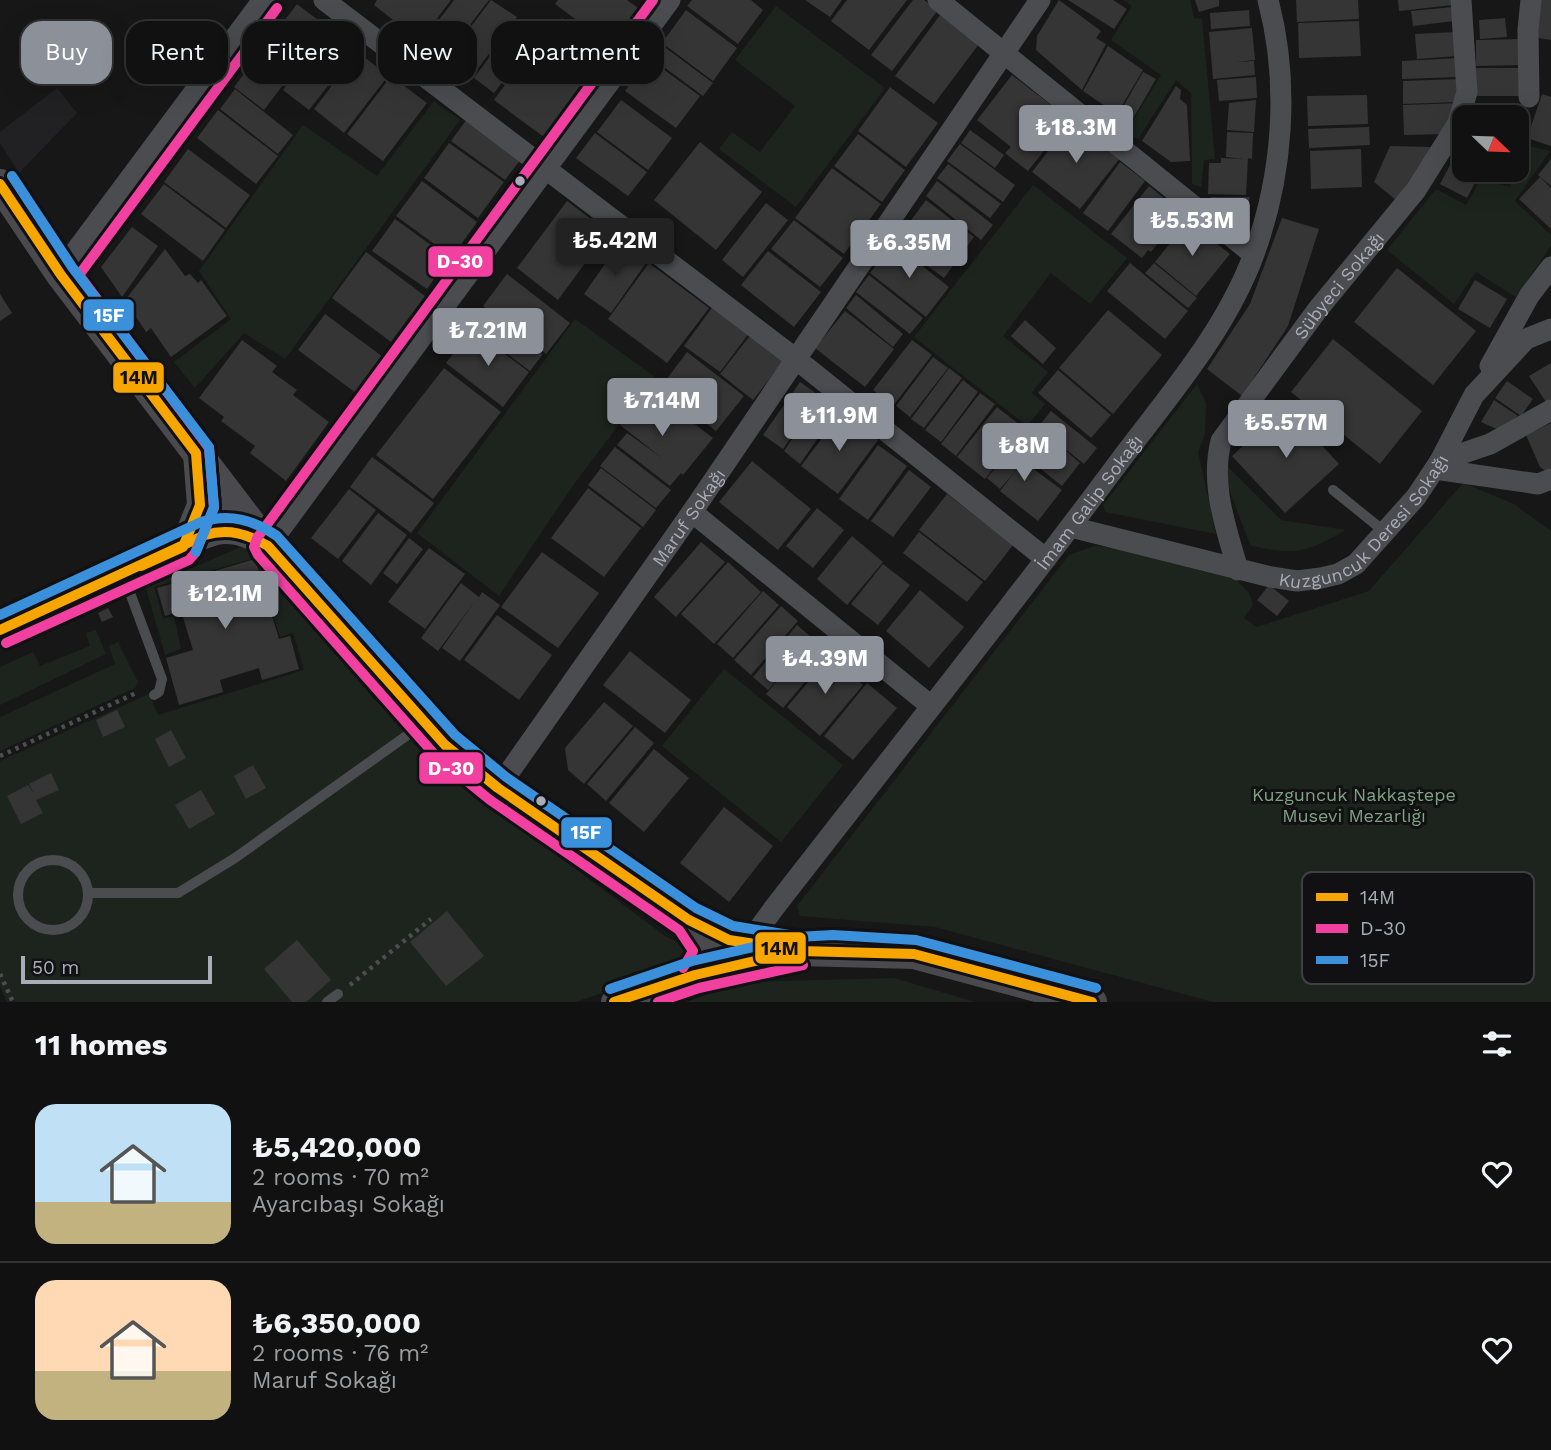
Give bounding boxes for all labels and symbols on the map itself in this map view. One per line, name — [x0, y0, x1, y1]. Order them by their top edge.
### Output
north arrow — [1452, 105, 1530, 182]
pin: ₺18.3M — [1019, 106, 1133, 165]
unlabelled marker — [513, 174, 527, 188]
pin: ₺5.53M — [1135, 198, 1249, 258]
pin: ₺5.42M — [558, 218, 672, 278]
pin: ₺6.35M — [852, 220, 966, 280]
street label: Sübyeci Sokağı — [1289, 227, 1388, 343]
line badge: D-30 — [427, 245, 494, 278]
text: D-30 — [437, 250, 483, 273]
line badge: 15F — [82, 298, 135, 332]
text: 15F — [94, 304, 125, 327]
pin: ₺7.21M — [431, 308, 545, 368]
line badge: 14M — [112, 361, 165, 394]
text: 14M — [120, 366, 158, 389]
pin: ₺7.14M — [605, 378, 719, 438]
pin: ₺11.9M — [782, 393, 896, 453]
pin: ₺5.57M — [1229, 400, 1343, 460]
pin: ₺8M — [990, 424, 1058, 483]
street label: İmam Galip Sokağı — [1031, 430, 1147, 574]
street label: Kuzguncuk Deresi Sokağı — [1277, 451, 1452, 592]
street label: Maruf Sokağı — [647, 464, 729, 570]
pin: ₺12.1M — [168, 572, 282, 631]
pin: ₺4.39M — [768, 636, 882, 696]
line badge: D-30 — [418, 751, 484, 785]
text: D-30 — [428, 757, 474, 780]
park label: Kuzguncuk Nakkaştepe Musevi Mezarlığı — [1252, 784, 1456, 826]
unlabelled marker — [534, 794, 548, 808]
line badge: 15F — [560, 816, 613, 849]
text: 15F — [571, 821, 602, 844]
legend — [1302, 872, 1534, 984]
text: 14M — [1360, 886, 1395, 909]
text: D-30 — [1360, 917, 1406, 940]
line badge: 14M — [754, 931, 807, 965]
text: 14M — [761, 937, 799, 960]
text: 15F — [1360, 949, 1390, 972]
scale bar — [21, 953, 212, 985]

